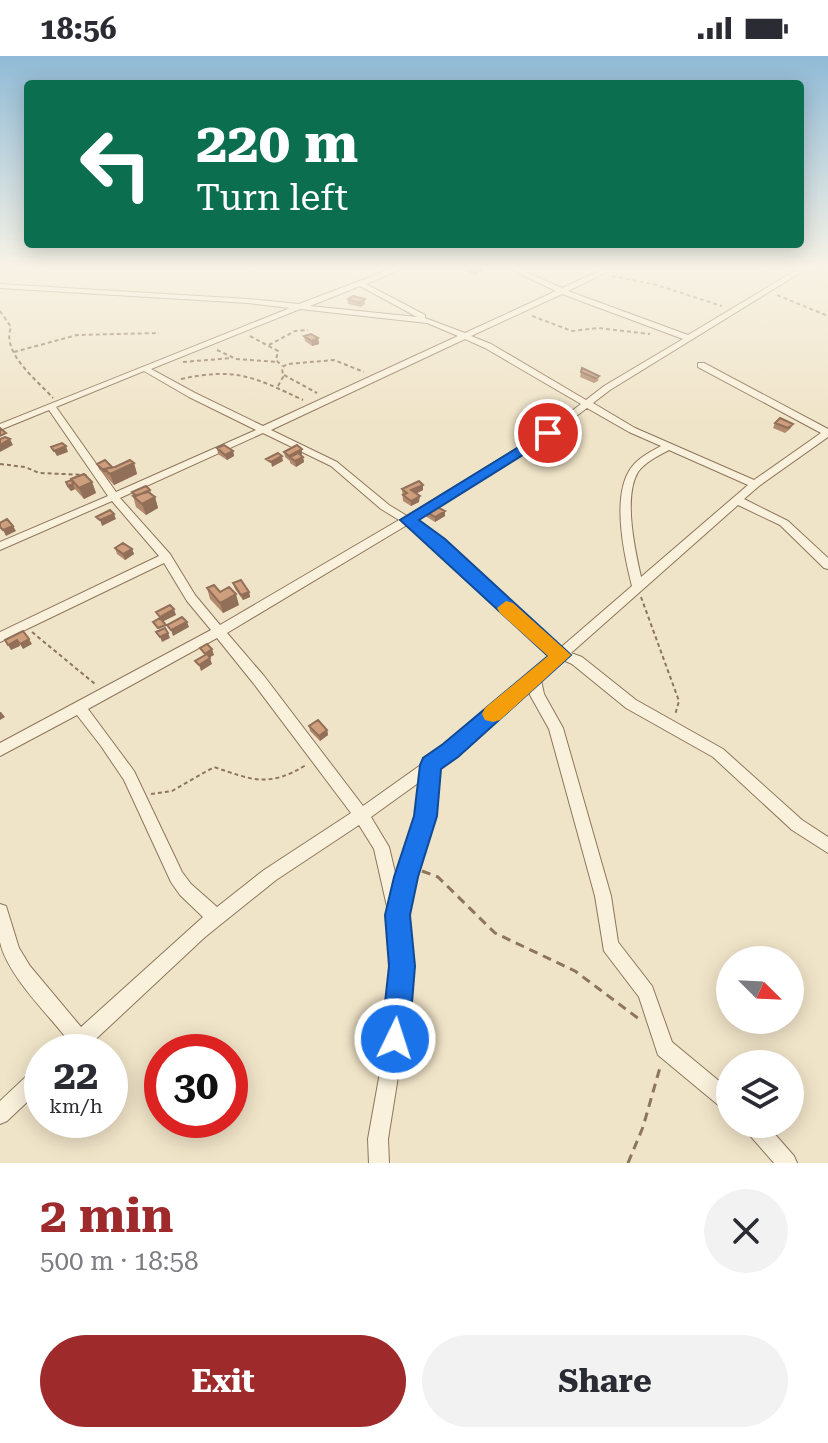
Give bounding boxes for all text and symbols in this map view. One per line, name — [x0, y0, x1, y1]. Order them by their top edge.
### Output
text: 18:56 — [40, 11, 117, 46]
text: 220 m — [196, 110, 358, 176]
icon: left — [64, 112, 168, 216]
text: Turn left — [196, 177, 348, 219]
pin — [514, 399, 582, 467]
icon: arrive — [526, 411, 570, 455]
north arrow — [716, 946, 804, 1034]
map controls — [716, 946, 804, 1138]
position arrow — [353, 997, 437, 1081]
speed limit sign: 30 — [144, 1034, 248, 1138]
button: layers — [716, 1050, 804, 1138]
text: 22 — [54, 1052, 98, 1099]
text: km/h — [49, 1094, 103, 1118]
text: 2 min — [40, 1188, 173, 1244]
button: close — [704, 1189, 788, 1273]
text: 500 m · 18:58 — [40, 1246, 199, 1276]
button: Exit — [40, 1335, 406, 1427]
button: Share — [422, 1335, 788, 1427]

